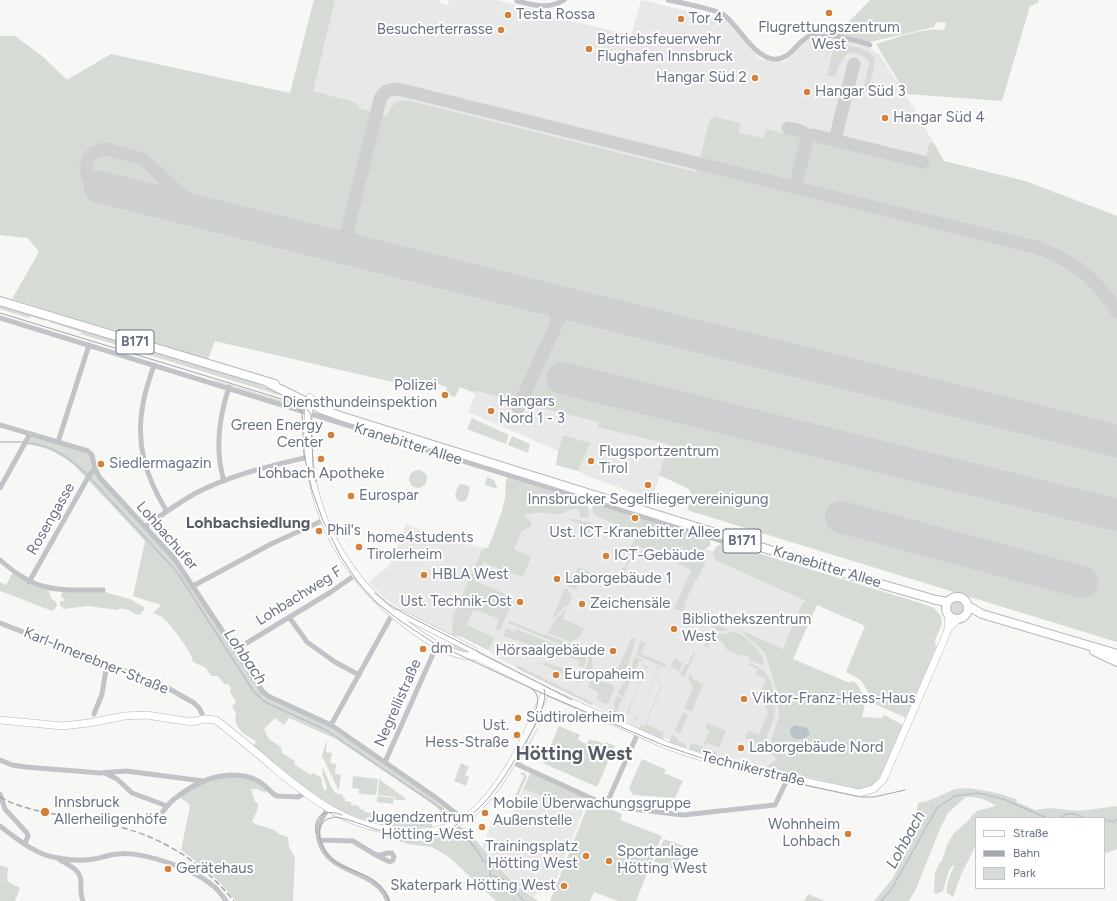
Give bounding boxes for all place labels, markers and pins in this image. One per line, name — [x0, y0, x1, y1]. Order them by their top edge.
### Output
place label: Testa Rossa — [516, 6, 595, 24]
marker: Flugrettungszentrum West — [824, 8, 834, 18]
marker: Testa Rossa — [503, 10, 513, 20]
place label: Tor 4 — [689, 10, 723, 28]
marker: Tor 4 — [676, 14, 686, 24]
place label: Flugrettungszentrum West — [758, 19, 900, 54]
place label: Besucherterrasse — [377, 21, 493, 39]
marker: Besucherterrasse — [496, 25, 506, 35]
place label: Betriebsfeuerwehr Flughafen Innsbruck — [597, 31, 733, 66]
marker: Betriebsfeuerwehr Flughafen Innsbruck — [584, 44, 594, 54]
place label: Hangar Süd 2 — [656, 69, 747, 87]
marker: Hangar Süd 2 — [750, 73, 760, 83]
place label: Hangar Süd 3 — [815, 83, 906, 101]
marker: Hangar Süd 3 — [802, 87, 812, 97]
place label: Hangar Süd 4 — [893, 109, 985, 127]
marker: Hangar Süd 4 — [880, 113, 890, 123]
place label: Polizei Diensthundeinspektion — [283, 377, 437, 412]
marker: Polizei Diensthundeinspektion — [440, 390, 450, 400]
place label: Hangars Nord 1 - 3 — [499, 393, 565, 428]
marker: Hangars Nord 1 - 3 — [486, 406, 496, 416]
place label: Green Energy Center — [231, 417, 323, 452]
marker: Green Energy Center — [326, 430, 336, 440]
place label: Flugsportzentrum Tirol — [599, 443, 719, 478]
marker: Lohbach Apotheke — [316, 454, 326, 464]
place label: Siedlermagazin — [109, 455, 211, 473]
marker: Flugsportzentrum Tirol — [586, 456, 596, 466]
marker: Siedlermagazin — [96, 459, 106, 469]
place label: Lohbach Apotheke — [258, 465, 384, 483]
marker: Innsbrucker Segelfliegervereinigung — [643, 480, 653, 490]
place label: Eurospar — [359, 487, 419, 505]
marker: Eurospar — [346, 491, 356, 501]
place label: Innsbrucker Segelfliegervereinigung — [527, 491, 769, 509]
marker: Ust. ICT-Kranebitter Allee — [630, 513, 640, 523]
place label: Phil's — [327, 522, 361, 540]
place label: Ust. ICT-Kranebitter Allee — [549, 524, 721, 542]
marker: Phil's — [314, 526, 324, 536]
place label: home4students Tirolerheim — [367, 529, 473, 564]
marker: home4students Tirolerheim — [354, 542, 364, 552]
place label: ICT-Gebäude — [614, 547, 705, 565]
marker: ICT-Gebäude — [601, 551, 611, 561]
place label: HBLA West — [432, 566, 509, 584]
marker: HBLA West — [419, 570, 429, 580]
place label: Laborgebäude 1 — [565, 570, 672, 588]
marker: Laborgebäude 1 — [552, 574, 562, 584]
place label: Ust. Technik-Ost — [400, 593, 512, 611]
place label: Zeichensäle — [590, 595, 670, 613]
marker: Ust. Technik-Ost — [515, 597, 525, 607]
marker: Zeichensäle — [577, 599, 587, 609]
place label: Bibliothekszentrum West — [682, 611, 811, 646]
marker: Bibliothekszentrum West — [669, 624, 679, 634]
place label: dm — [431, 640, 453, 658]
place label: Hörsaalgebäude — [496, 642, 605, 660]
marker: dm — [418, 644, 428, 654]
marker: Hörsaalgebäude — [608, 646, 618, 656]
place label: Europaheim — [564, 666, 644, 684]
marker: Europaheim — [551, 670, 561, 680]
place label: Viktor-Franz-Hess-Haus — [752, 690, 915, 708]
marker: Viktor-Franz-Hess-Haus — [739, 694, 749, 704]
place label: Südtirolerheim — [526, 709, 625, 727]
marker: Südtirolerheim — [513, 713, 523, 723]
place label: Ust. Hess-Straße — [425, 717, 509, 752]
marker: Ust. Hess-Straße — [512, 730, 522, 740]
place label: Laborgebäude Nord — [749, 739, 884, 757]
marker: Laborgebäude Nord — [736, 743, 746, 753]
place label: Innsbruck Allerheiligenhöfe — [54, 794, 167, 829]
place label: Mobile Überwachungsgruppe Außenstelle — [493, 795, 691, 830]
marker: Innsbruck Allerheiligenhöfe — [39, 806, 51, 818]
marker: Mobile Überwachungsgruppe Außenstelle — [480, 808, 490, 818]
place label: Jugendzentrum Hötting-West — [368, 809, 474, 844]
place label: Wohnheim Lohbach — [768, 816, 840, 851]
marker: Jugendzentrum Hötting-West — [477, 822, 487, 832]
marker: Wohnheim Lohbach — [843, 829, 853, 839]
place label: Trainingsplatz Hötting West — [485, 838, 578, 873]
place label: Sportanlage Hötting West — [617, 843, 707, 878]
marker: Trainingsplatz Hötting West — [581, 851, 591, 861]
marker: Sportanlage Hötting West — [604, 856, 614, 866]
place label: Gerätehaus — [176, 860, 253, 878]
marker: Gerätehaus — [163, 864, 173, 874]
place label: Skaterpark Hötting West — [390, 877, 556, 895]
marker: Skaterpark Hötting West — [559, 881, 569, 891]

